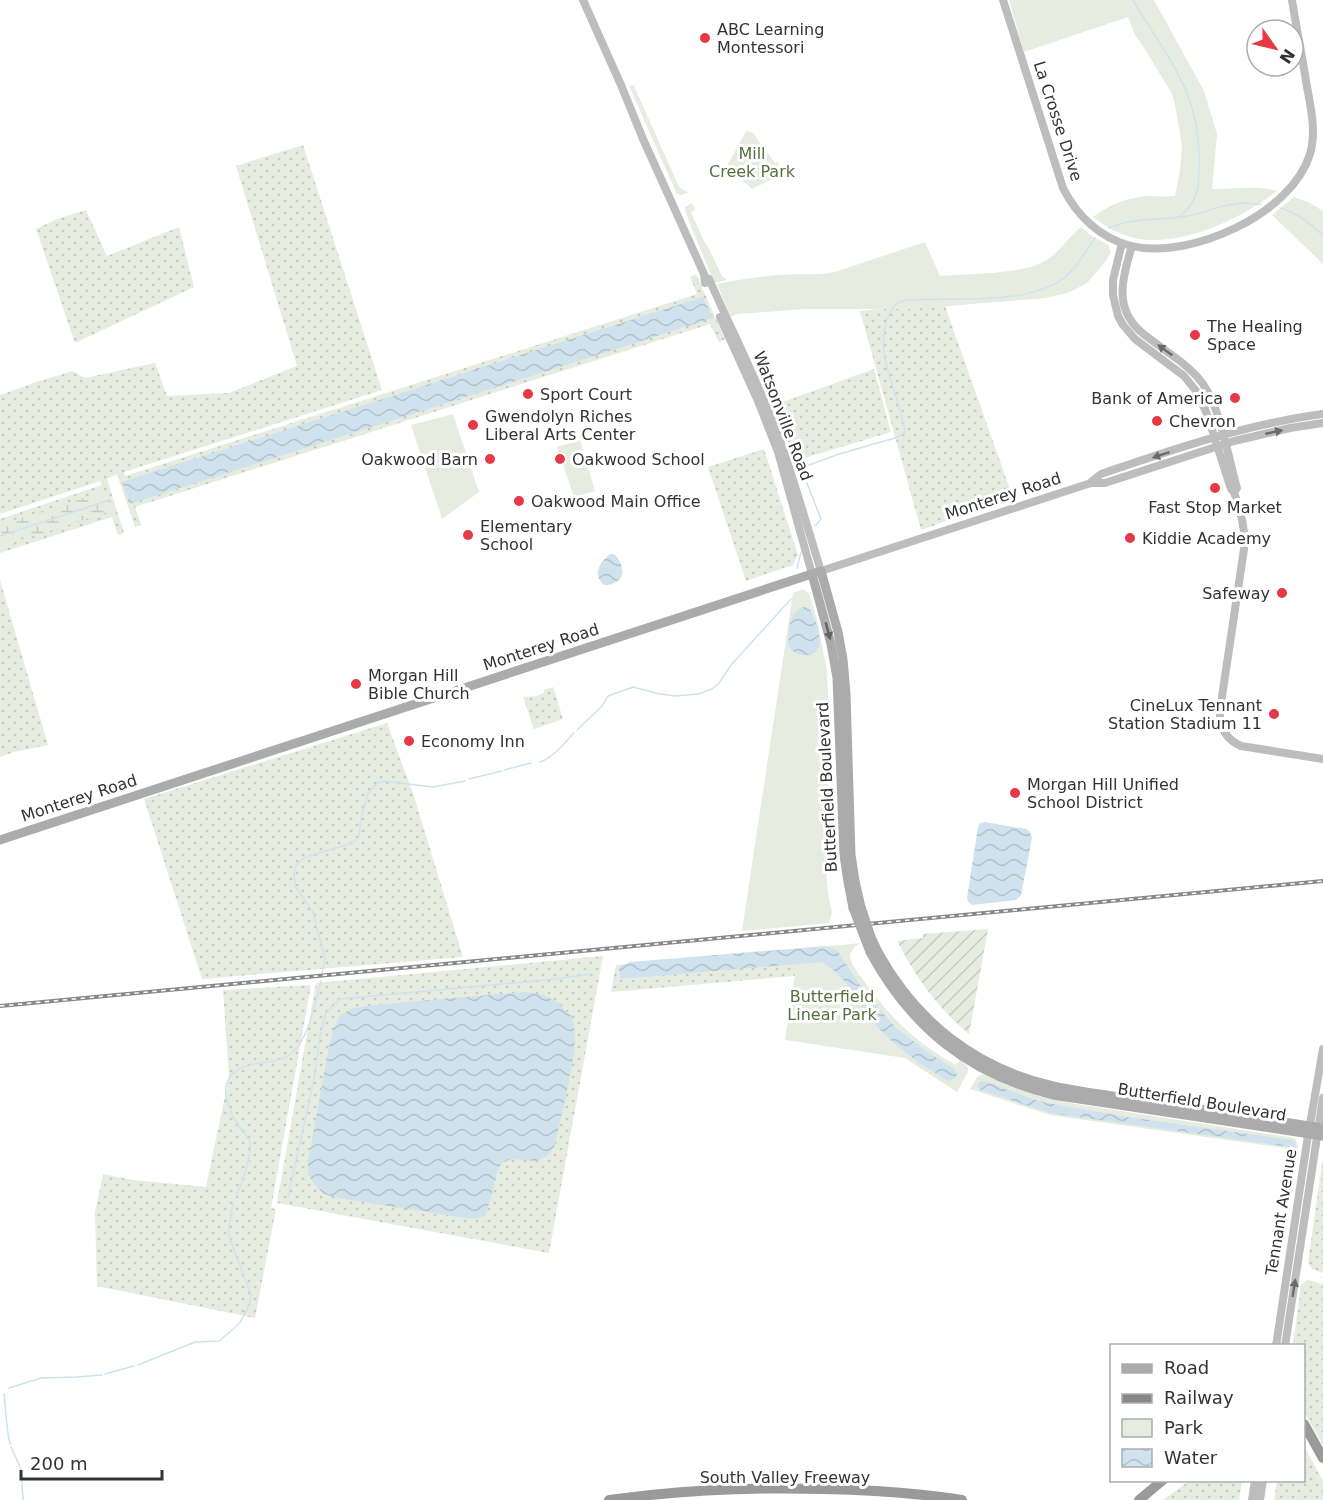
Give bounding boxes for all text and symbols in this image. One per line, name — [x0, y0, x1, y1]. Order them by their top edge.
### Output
north arrow — [1245, 18, 1305, 78]
place label: ABC Learning Montessori — [717, 20, 824, 57]
marker: ABC Learning Montessori — [698, 31, 712, 45]
text: N — [1275, 45, 1299, 67]
street label: La Crosse Drive — [1030, 59, 1086, 183]
park label: Mill Creek Park — [709, 144, 796, 181]
place label: The Healing Space — [1206, 317, 1303, 354]
marker: The Healing Space — [1188, 328, 1202, 342]
one-way arrow — [1158, 344, 1174, 356]
street label: Watsonville Road — [750, 349, 816, 483]
place label: Sport Court — [540, 385, 632, 404]
marker: Sport Court — [521, 387, 535, 401]
place label: Bank of America — [1091, 389, 1223, 408]
marker: Bank of America — [1228, 391, 1242, 405]
place label: Gwendolyn Riches Liberal Arts Center — [485, 407, 636, 444]
place label: Chevron — [1169, 412, 1236, 431]
marker: Chevron — [1150, 414, 1164, 428]
marker: Gwendolyn Riches Liberal Arts Center — [466, 418, 480, 432]
one-way arrow — [1264, 426, 1283, 436]
place label: Oakwood Barn — [361, 450, 478, 469]
place label: Oakwood School — [572, 450, 705, 469]
one-way arrow — [1152, 450, 1170, 460]
marker: Oakwood Barn — [483, 452, 497, 466]
marker: Oakwood School — [553, 452, 567, 466]
street label: Monterey Road — [943, 468, 1063, 524]
marker: Fast Stop Market — [1208, 481, 1222, 495]
place label: Oakwood Main Office — [531, 492, 701, 511]
marker: Oakwood Main Office — [512, 494, 526, 508]
place label: Fast Stop Market — [1148, 498, 1282, 517]
place label: Elementary School — [480, 517, 572, 554]
marker: Elementary School — [461, 528, 475, 542]
place label: Kiddie Academy — [1142, 529, 1271, 548]
marker: Kiddie Academy — [1123, 531, 1137, 545]
place label: Safeway — [1202, 584, 1270, 603]
marker: Safeway — [1275, 586, 1289, 600]
street label: Monterey Road — [481, 619, 601, 675]
one-way arrow — [823, 622, 833, 640]
place label: Morgan Hill Bible Church — [368, 666, 470, 703]
marker: Morgan Hill Bible Church — [349, 677, 363, 691]
place label: CineLux Tennant Station Stadium 11 — [1108, 696, 1262, 733]
street label: Butterfield Boulevard — [813, 701, 841, 873]
marker: CineLux Tennant Station Stadium 11 — [1267, 707, 1281, 721]
place label: Economy Inn — [421, 732, 525, 751]
marker: Economy Inn — [402, 734, 416, 748]
street label: Monterey Road — [19, 770, 139, 826]
place label: Morgan Hill Unified School District — [1027, 775, 1179, 812]
marker: Morgan Hill Unified School District — [1008, 786, 1022, 800]
park label: Butterfield Linear Park — [787, 987, 877, 1024]
street label: Butterfield Boulevard — [1116, 1079, 1288, 1125]
street label: Tennant Avenue — [1261, 1147, 1300, 1278]
one-way arrow — [1290, 1278, 1299, 1297]
legend — [1110, 1344, 1305, 1482]
text: Road — [1164, 1357, 1209, 1378]
text: Railway — [1164, 1387, 1234, 1408]
text: Park — [1164, 1417, 1203, 1438]
scale bar — [21, 1443, 162, 1481]
text: Water — [1164, 1447, 1218, 1468]
text: 200 m — [30, 1453, 88, 1474]
street label: South Valley Freeway — [700, 1468, 870, 1487]

